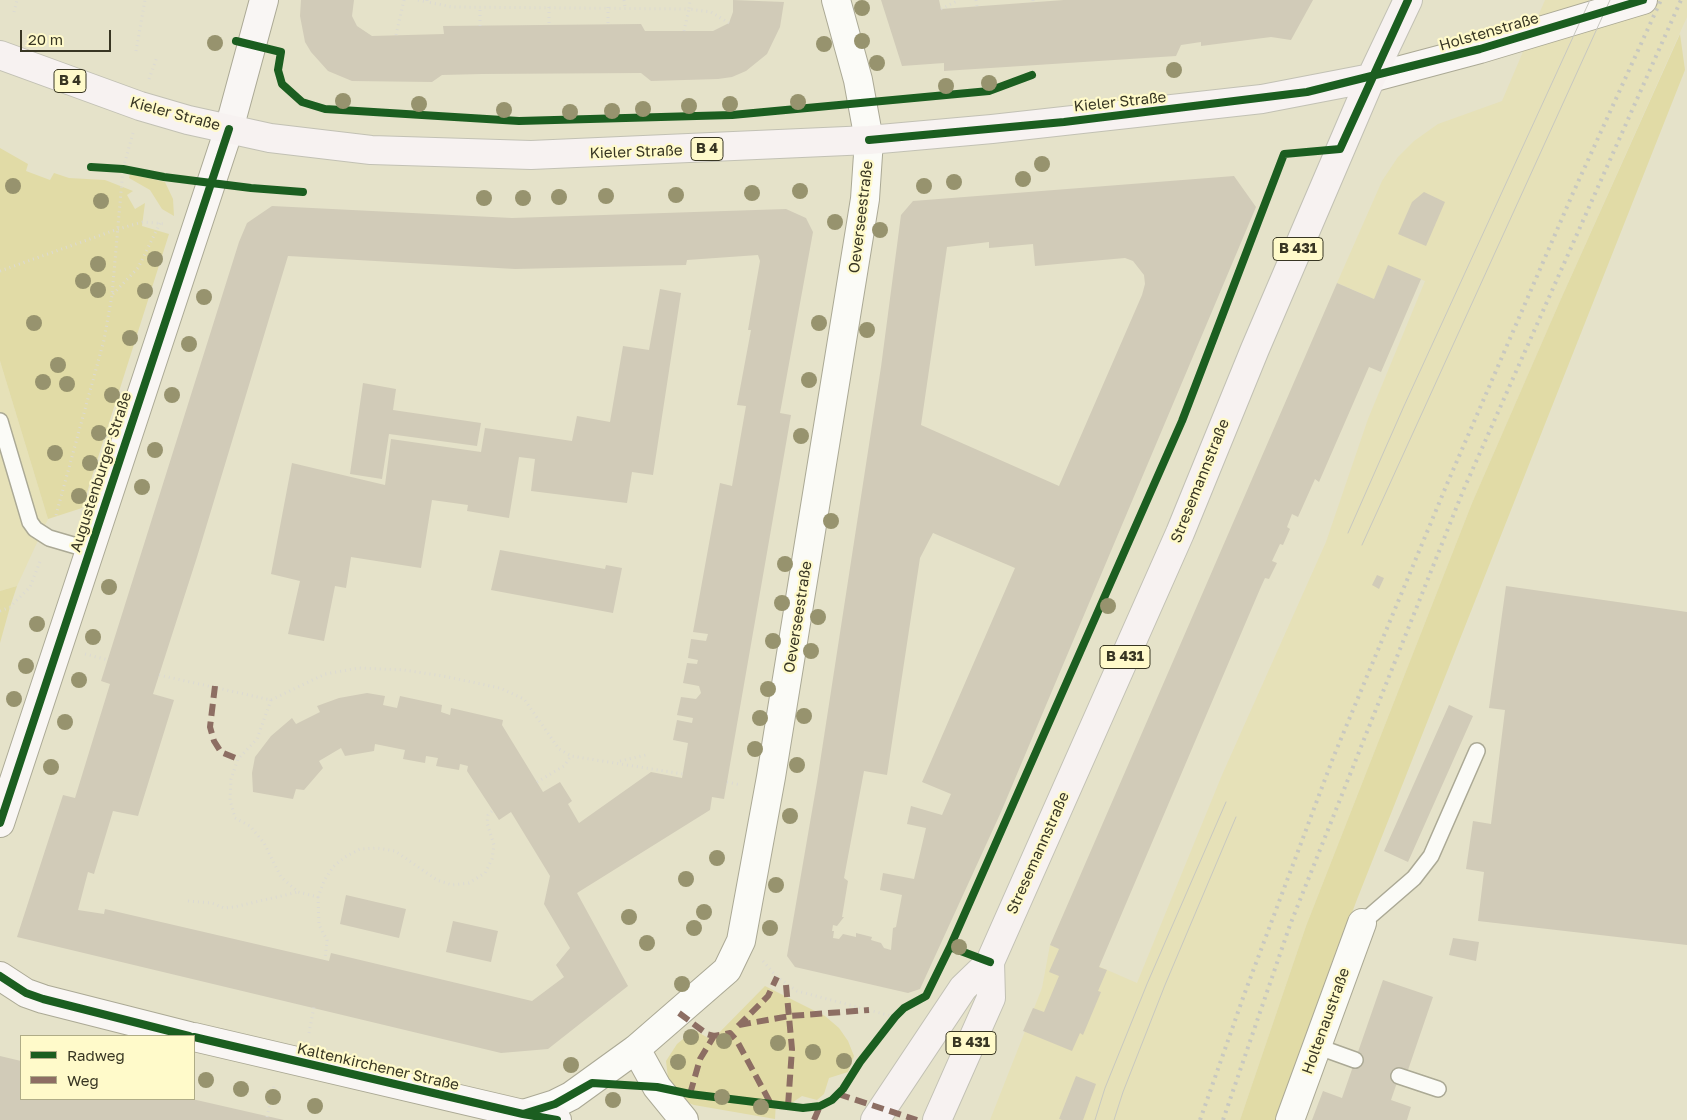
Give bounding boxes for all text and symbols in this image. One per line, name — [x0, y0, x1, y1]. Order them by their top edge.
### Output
street label: Holstenstraße — [1437, 9, 1541, 55]
scale bar — [22, 20, 114, 52]
text: 20 m — [28, 30, 63, 48]
road number: B 4 — [54, 70, 86, 92]
street label: Kieler Straße — [1073, 88, 1167, 116]
street label: Kieler Straße — [128, 93, 222, 135]
road number: B 4 — [691, 138, 723, 160]
street label: Kieler Straße — [589, 141, 683, 163]
street label: Oeverseestraße — [845, 160, 877, 274]
road number: B 431 — [1273, 238, 1323, 260]
street label: Augustenburger Straße — [67, 390, 135, 554]
street label: Stresemannstraße — [1167, 416, 1233, 546]
street label: Oeverseestraße — [780, 560, 816, 674]
road number: B 431 — [1100, 646, 1150, 669]
street label: Stresemannstraße — [1003, 789, 1073, 917]
street label: Holtenaustraße — [1298, 965, 1354, 1077]
road number: B 431 — [946, 1032, 996, 1054]
legend — [20, 1035, 195, 1100]
street label: Kaltenkirchener Straße — [295, 1040, 461, 1094]
text: Radweg — [67, 1046, 125, 1064]
text: Weg — [67, 1071, 99, 1089]

